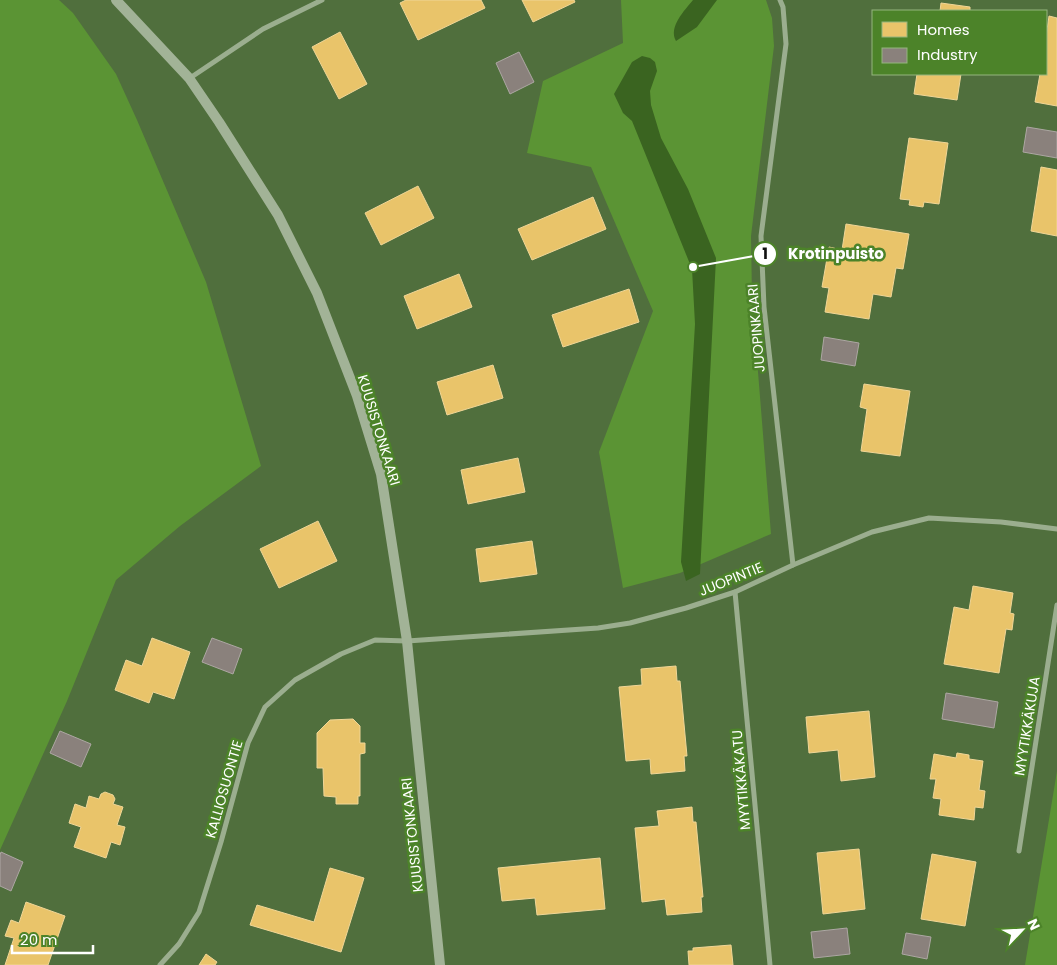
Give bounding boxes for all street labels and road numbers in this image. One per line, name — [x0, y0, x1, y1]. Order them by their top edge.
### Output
street label: JUOPINKAARI — [742, 283, 770, 373]
street label: KUUSISTONKAARI — [353, 372, 405, 488]
street label: JUOPINTIE — [696, 557, 766, 601]
street label: MYYTIKKÄKUJA — [1009, 675, 1045, 777]
street label: MYYTIKKÄKATU — [727, 729, 755, 831]
street label: KALLIOSUONTIE — [200, 738, 248, 840]
street label: KUUSISTONKAARI — [396, 777, 428, 893]

